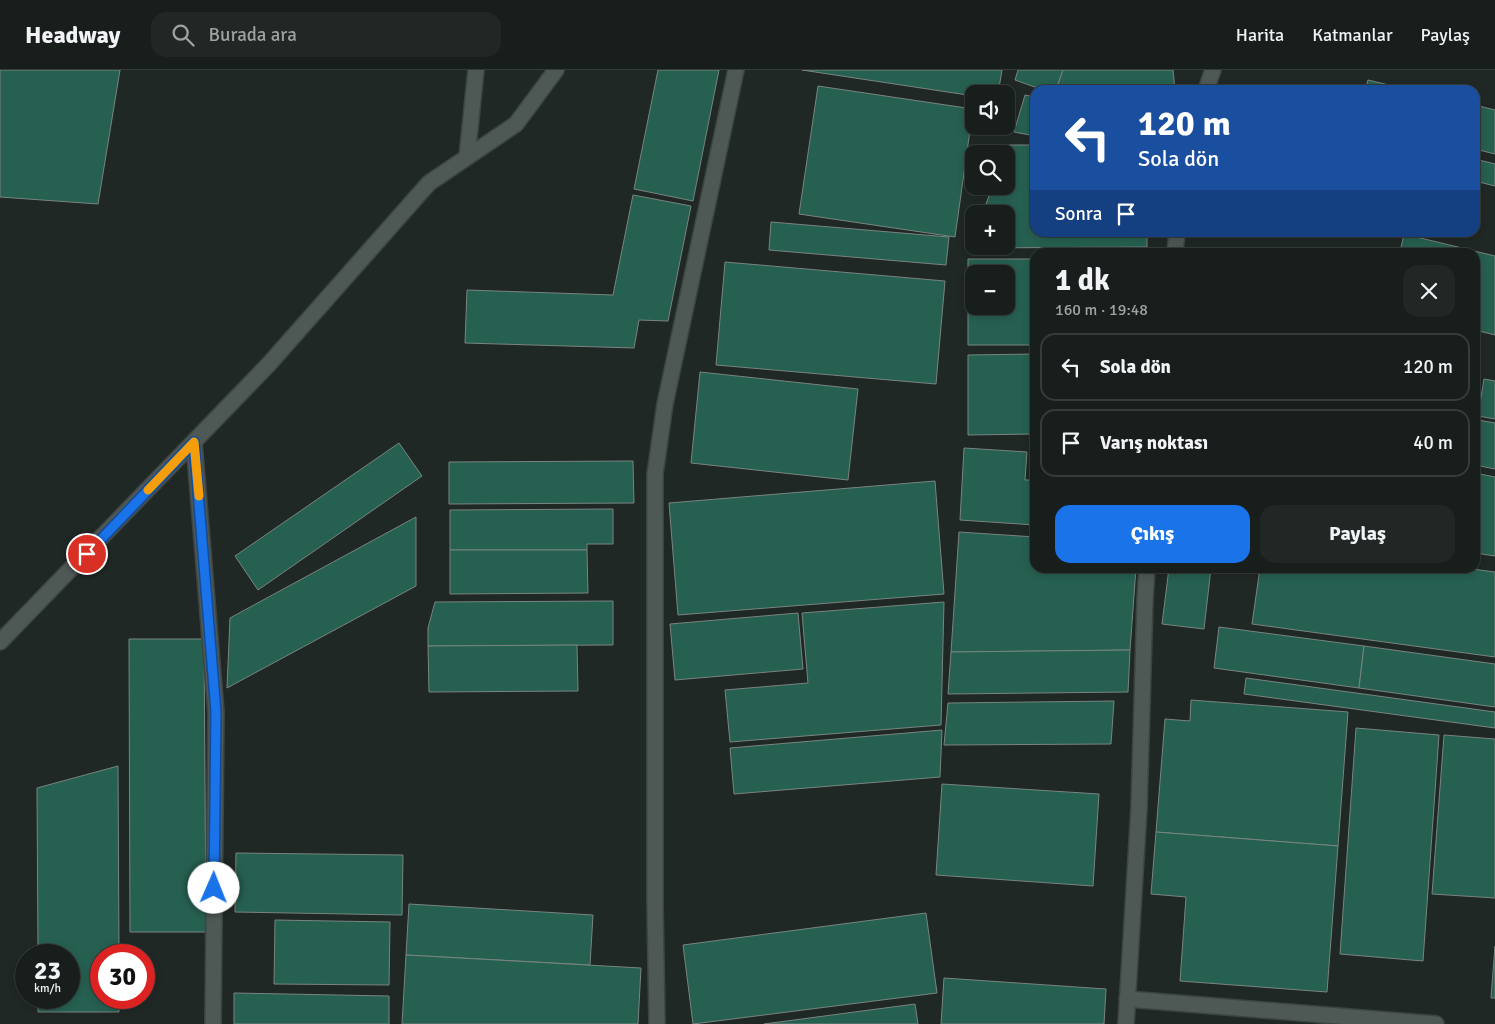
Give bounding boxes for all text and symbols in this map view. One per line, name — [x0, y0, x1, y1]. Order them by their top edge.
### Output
search box — [151, 12, 501, 57]
text: Headway — [25, 20, 121, 50]
icon: search — [169, 21, 197, 49]
text: Burada ara — [209, 23, 297, 47]
text: Harita — [1236, 24, 1284, 46]
text: Katmanlar — [1312, 24, 1393, 46]
text: Paylaş — [1421, 24, 1470, 46]
map controls — [965, 85, 1015, 315]
button: sound — [965, 85, 1015, 135]
text: 120 m — [1138, 102, 1231, 145]
icon: left — [1055, 105, 1120, 170]
button: search — [965, 145, 1015, 195]
text: Sola dön — [1138, 145, 1219, 172]
icon: arrive — [1112, 200, 1140, 228]
text: Sonra — [1055, 202, 1102, 226]
button: + — [965, 205, 1015, 255]
text: 1 dk — [1055, 262, 1110, 299]
button: − — [965, 265, 1015, 315]
button: close — [1403, 265, 1455, 317]
text: 160 m · 19:48 — [1055, 300, 1148, 320]
icon: left — [1057, 353, 1085, 381]
text: Sola dön — [1100, 355, 1171, 379]
text: 120 m — [1403, 355, 1453, 379]
icon: arrive — [1057, 429, 1085, 457]
text: Varış noktası — [1100, 431, 1208, 455]
text: 40 m — [1413, 431, 1453, 455]
button: Çıkış — [1055, 505, 1250, 563]
button: Paylaş — [1260, 505, 1455, 563]
pin — [66, 533, 108, 575]
icon: arrive — [73, 540, 101, 568]
position arrow — [187, 861, 239, 913]
speed limit sign: 30 — [90, 944, 155, 1009]
text: 23 — [34, 955, 61, 986]
text: km/h — [34, 981, 61, 996]

